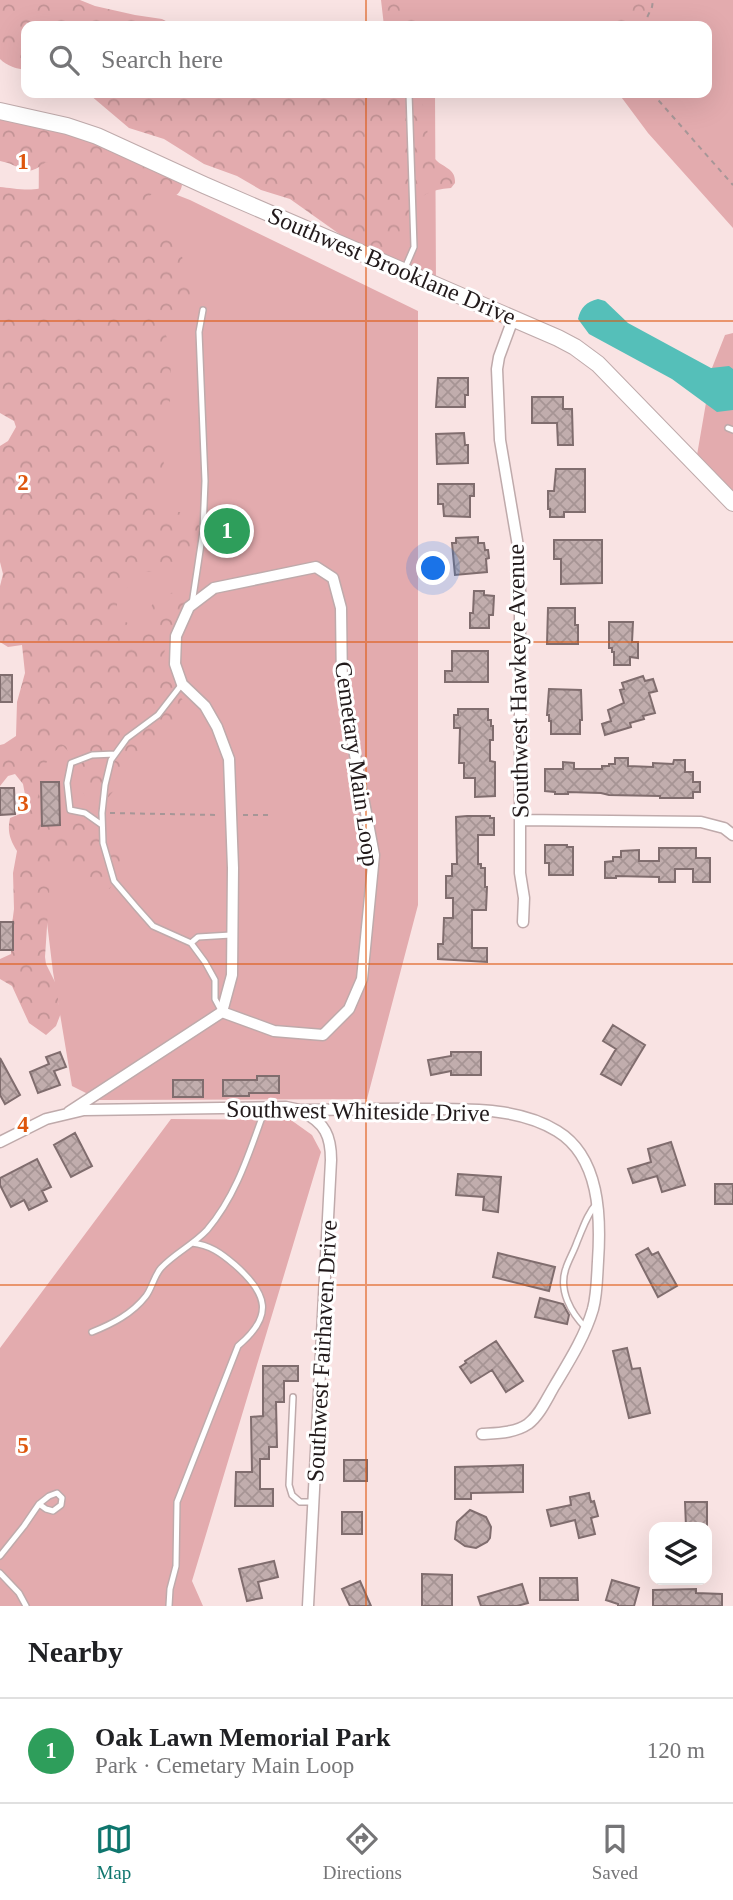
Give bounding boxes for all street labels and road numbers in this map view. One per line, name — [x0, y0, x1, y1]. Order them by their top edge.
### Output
street label: Southwest Brooklane Drive — [264, 202, 520, 330]
street label: Southwest Hawkeye Avenue — [503, 544, 533, 818]
street label: Cemetary Main Loop — [330, 660, 384, 868]
street label: Southwest Whiteside Drive — [226, 1096, 490, 1126]
street label: Southwest Fairhaven Drive — [302, 1219, 342, 1483]

